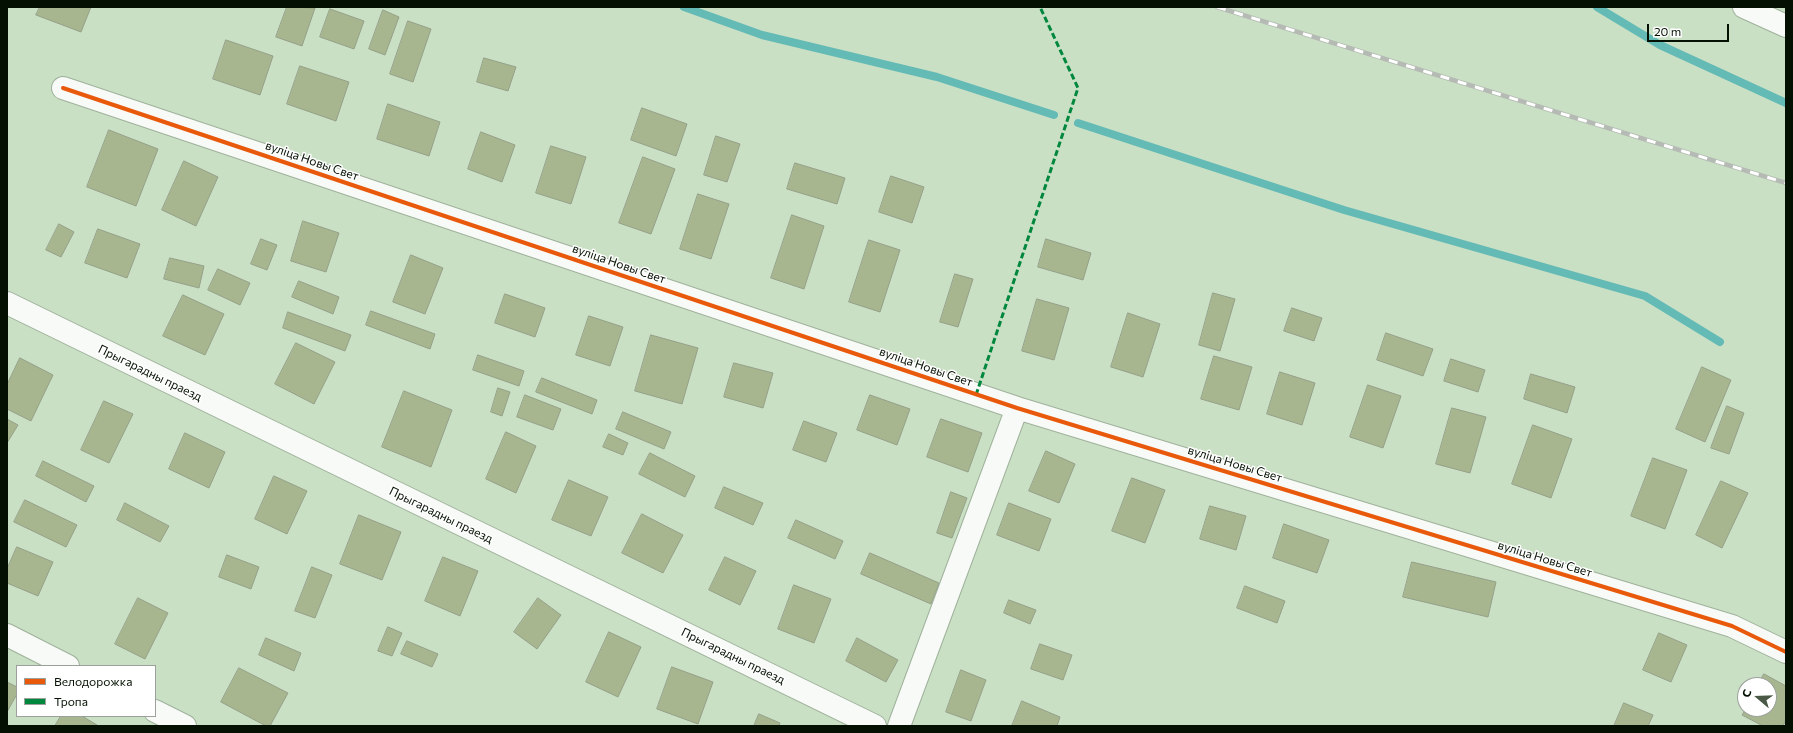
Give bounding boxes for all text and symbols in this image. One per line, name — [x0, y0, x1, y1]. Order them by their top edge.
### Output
scale bar — [1649, 16, 1731, 42]
text: 20 m — [1654, 24, 1681, 38]
street label: вуліца Новы Свет — [263, 138, 361, 184]
street label: вуліца Новы Свет — [570, 241, 668, 287]
street label: Прыгарадны праезд — [96, 342, 204, 404]
street label: вуліца Новы Свет — [877, 344, 975, 390]
street label: вуліца Новы Свет — [1186, 443, 1284, 485]
street label: Прыгарадны праезд — [387, 484, 495, 546]
street label: вуліца Новы Свет — [1496, 538, 1594, 580]
street label: Прыгарадны праезд — [679, 625, 787, 687]
legend — [16, 665, 156, 717]
text: Велодорожка — [54, 674, 132, 688]
north arrow — [1737, 677, 1777, 717]
text: С — [1739, 688, 1753, 699]
text: Тропа — [54, 694, 88, 708]

